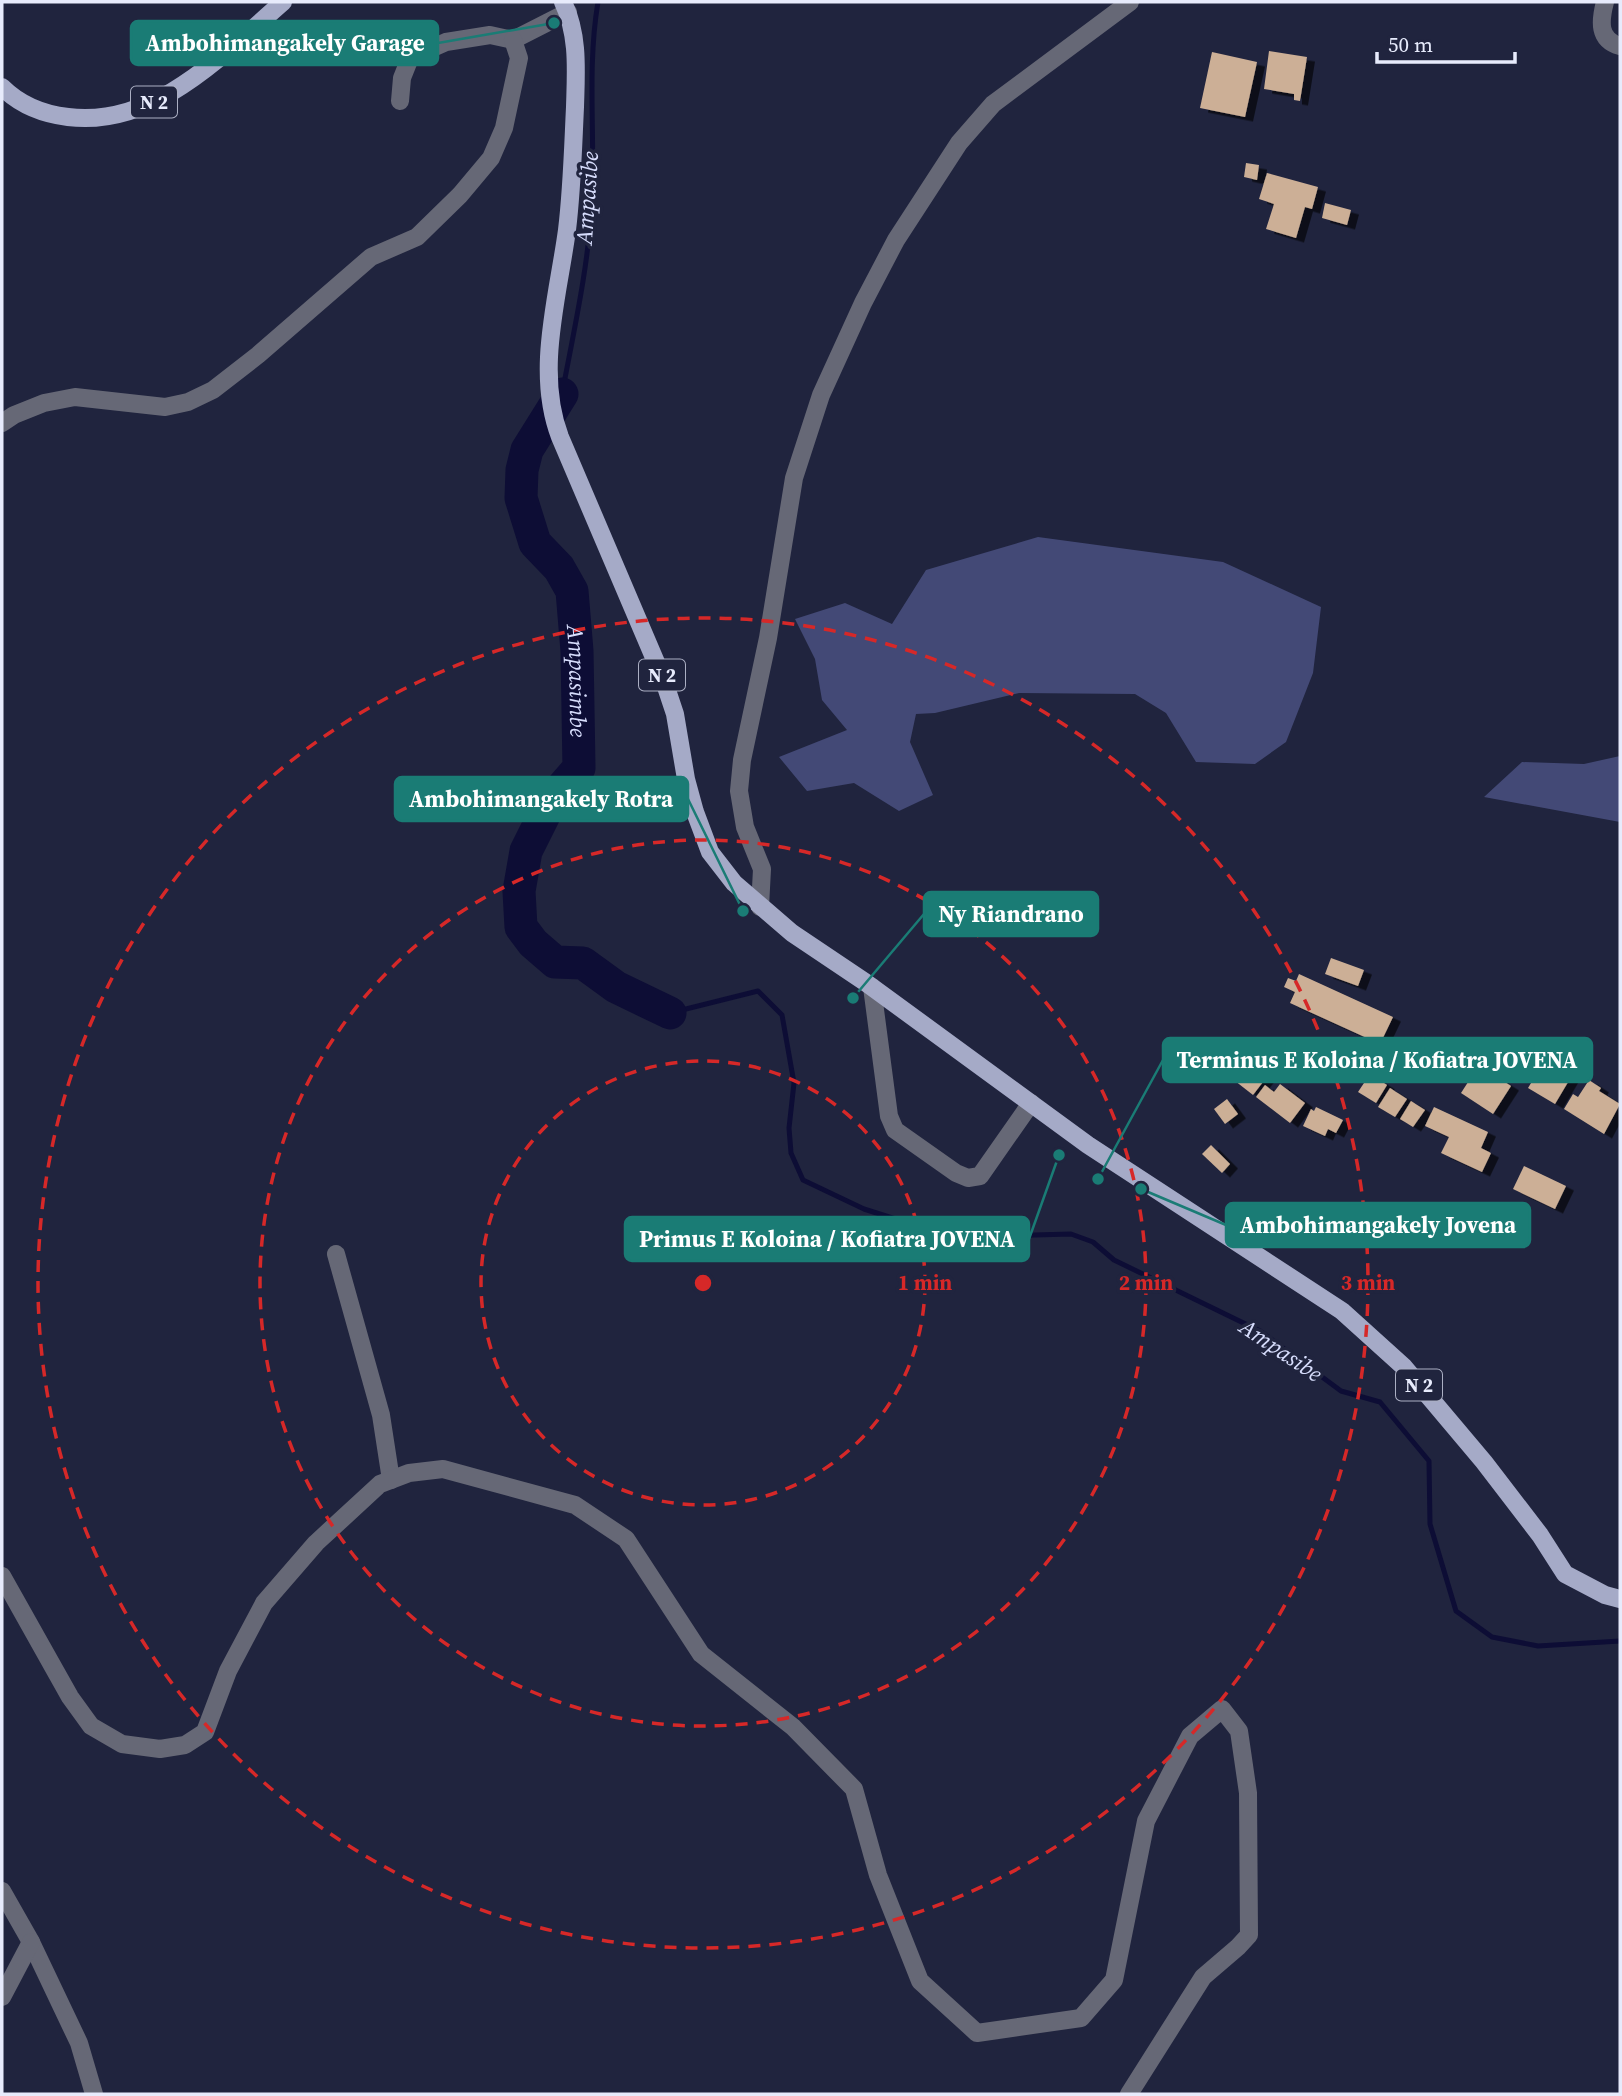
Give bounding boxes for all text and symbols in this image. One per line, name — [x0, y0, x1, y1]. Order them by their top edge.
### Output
callout: Ambohimangakely Garage — [131, 21, 438, 65]
scale bar — [1377, 21, 1515, 65]
text: Ambohimangakely Garage — [145, 27, 425, 59]
text: 50 m — [1388, 30, 1433, 59]
road number: N 2 — [131, 86, 177, 118]
water label: Ampasibe — [568, 150, 606, 248]
water label: Ampasimbe — [559, 621, 594, 738]
road number: N 2 — [639, 660, 685, 690]
callout: Ambohimangakely Rotra — [395, 777, 688, 821]
text: Ambohimangakely Rotra — [409, 783, 674, 815]
callout: Ny Riandrano — [924, 892, 1098, 936]
text: Ny Riandrano — [938, 898, 1084, 930]
callout: Terminus E Koloina / Kofiatra JOVENA — [1163, 1038, 1592, 1082]
text: Terminus E Koloina / Kofiatra JOVENA — [1176, 1044, 1578, 1076]
callout: Ambohimangakely Jovena — [1226, 1203, 1530, 1247]
text: Ambohimangakely Jovena — [1240, 1209, 1517, 1241]
callout: Primus E Koloina / Kofiatra JOVENA — [625, 1217, 1029, 1261]
text: Primus E Koloina / Kofiatra JOVENA — [639, 1223, 1016, 1255]
text: 1 min — [898, 1268, 952, 1297]
text: 2 min — [1119, 1268, 1173, 1297]
text: 3 min — [1341, 1268, 1395, 1297]
centre of rings — [691, 1271, 715, 1295]
water label: Ampasibe — [1232, 1309, 1329, 1390]
road number: N 2 — [1396, 1370, 1442, 1400]

